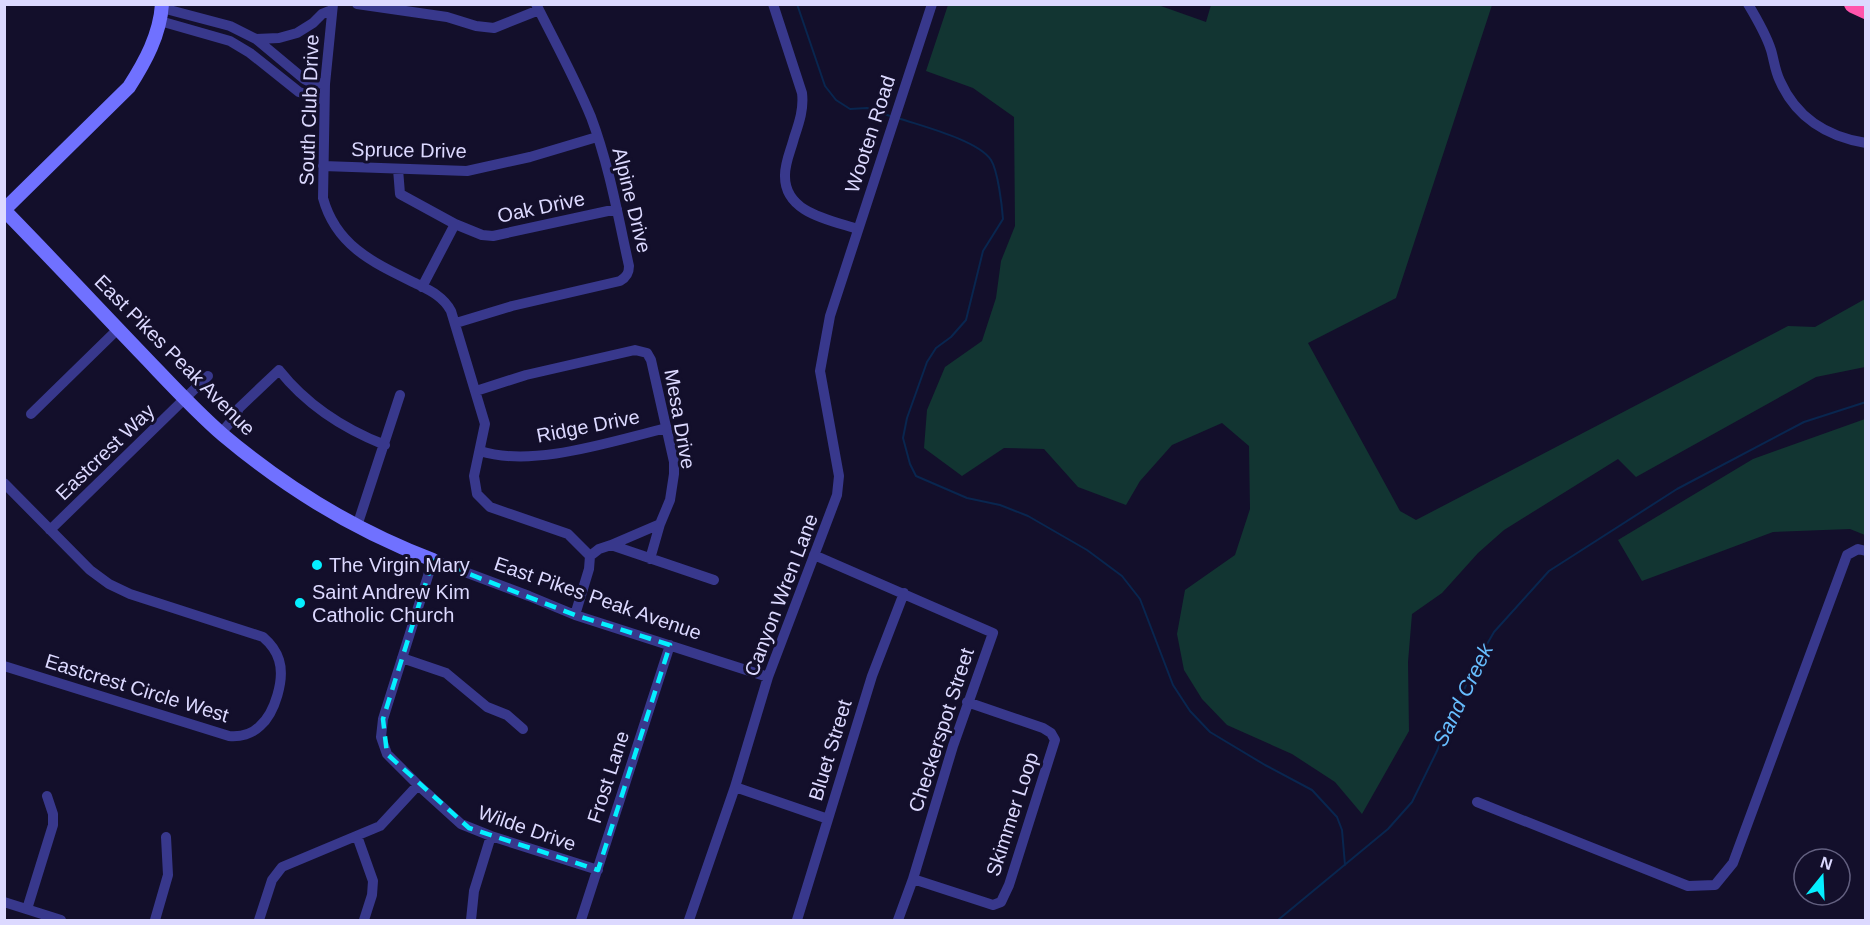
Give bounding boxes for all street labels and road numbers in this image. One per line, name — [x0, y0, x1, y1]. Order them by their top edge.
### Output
street label: South Club Drive — [295, 34, 323, 186]
street label: Wooten Road — [841, 73, 899, 195]
street label: Spruce Drive — [351, 138, 467, 162]
street label: Alpine Drive — [608, 145, 656, 255]
street label: Oak Drive — [495, 187, 587, 227]
street label: East Pikes Peak Avenue — [90, 270, 260, 440]
street label: Mesa Drive — [660, 367, 700, 471]
street label: Eastcrest Way — [51, 400, 159, 504]
street label: Ridge Drive — [535, 405, 641, 447]
street label: Canyon Wren Lane — [740, 511, 822, 679]
street label: East Pikes Peak Avenue — [492, 552, 704, 644]
street label: Checkerspot Street — [904, 645, 978, 815]
street label: Eastcrest Circle West — [43, 650, 232, 727]
street label: Bluet Street — [804, 696, 856, 803]
street label: Frost Lane — [583, 728, 633, 826]
street label: Skimmer Loop — [982, 749, 1042, 879]
street label: Wilde Drive — [475, 801, 579, 855]

